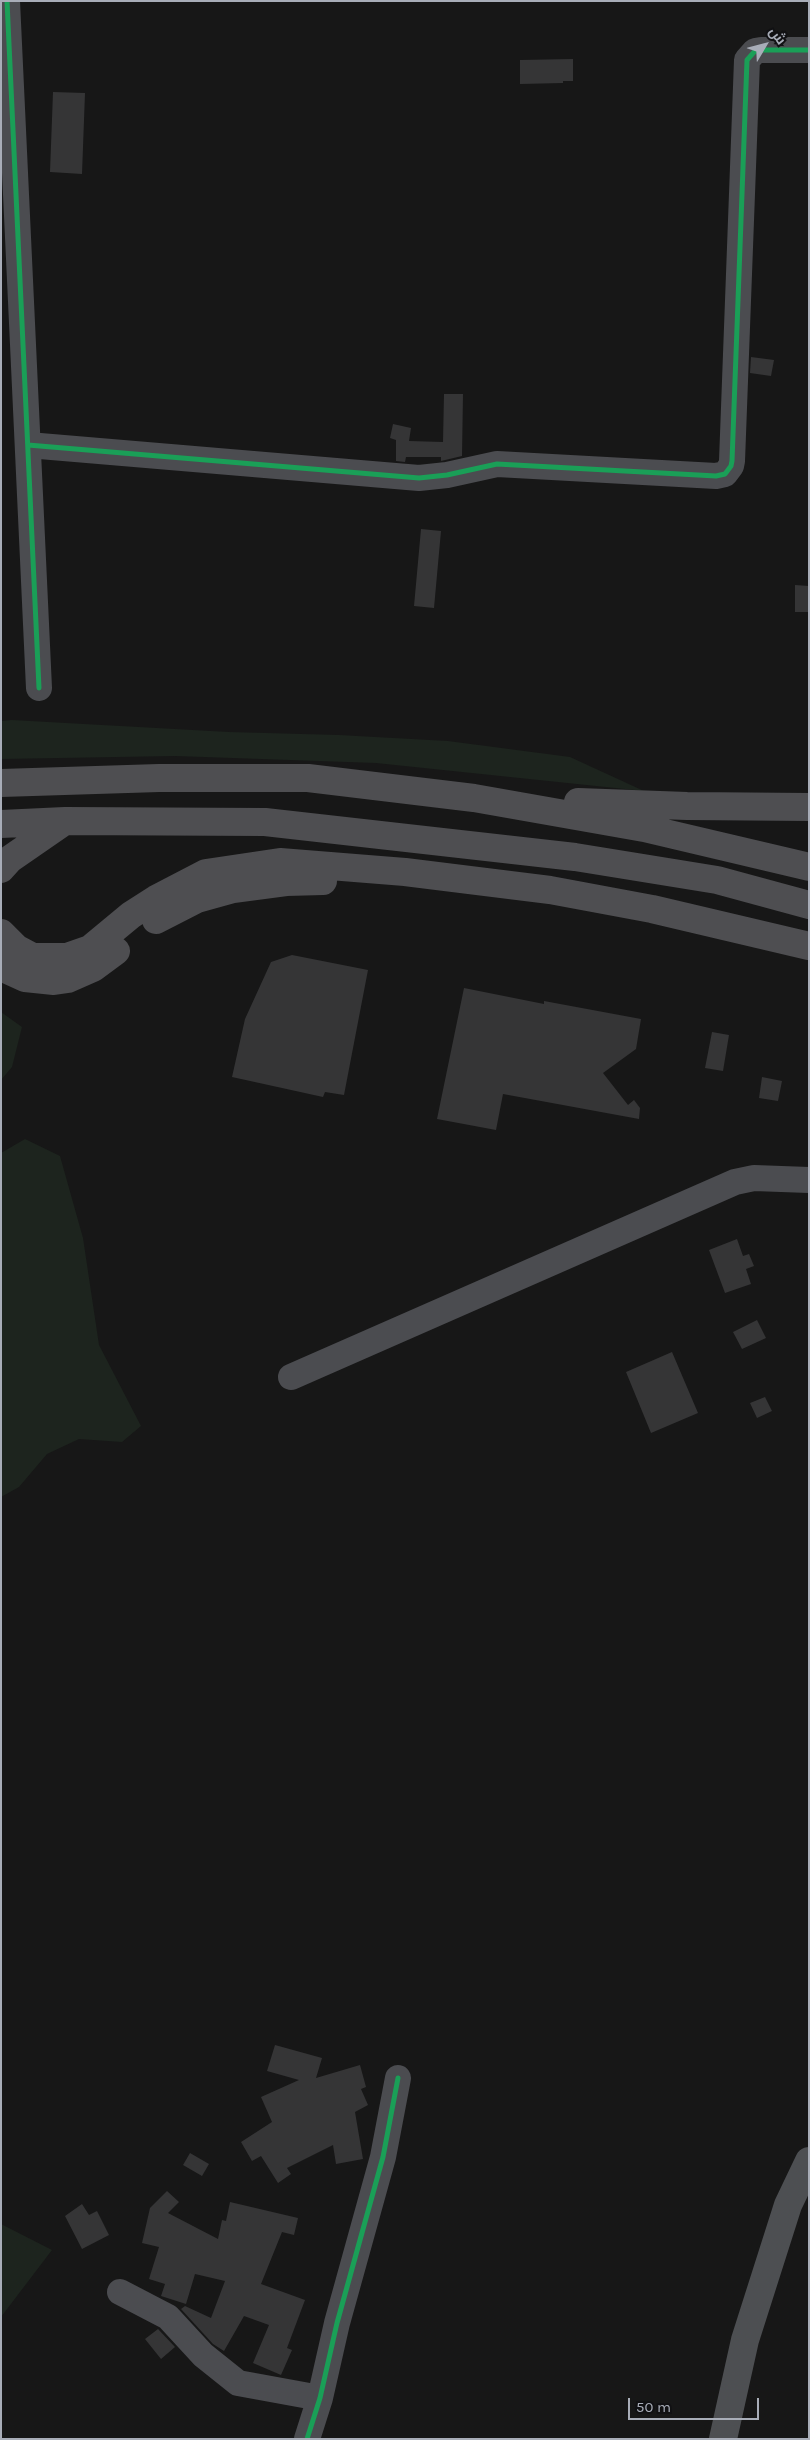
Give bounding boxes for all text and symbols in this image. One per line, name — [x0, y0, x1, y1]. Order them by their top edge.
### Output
north arrow — [740, 20, 790, 70]
text: ش — [765, 23, 790, 48]
scale bar — [630, 2388, 761, 2420]
text: 50 m — [636, 2398, 671, 2416]

